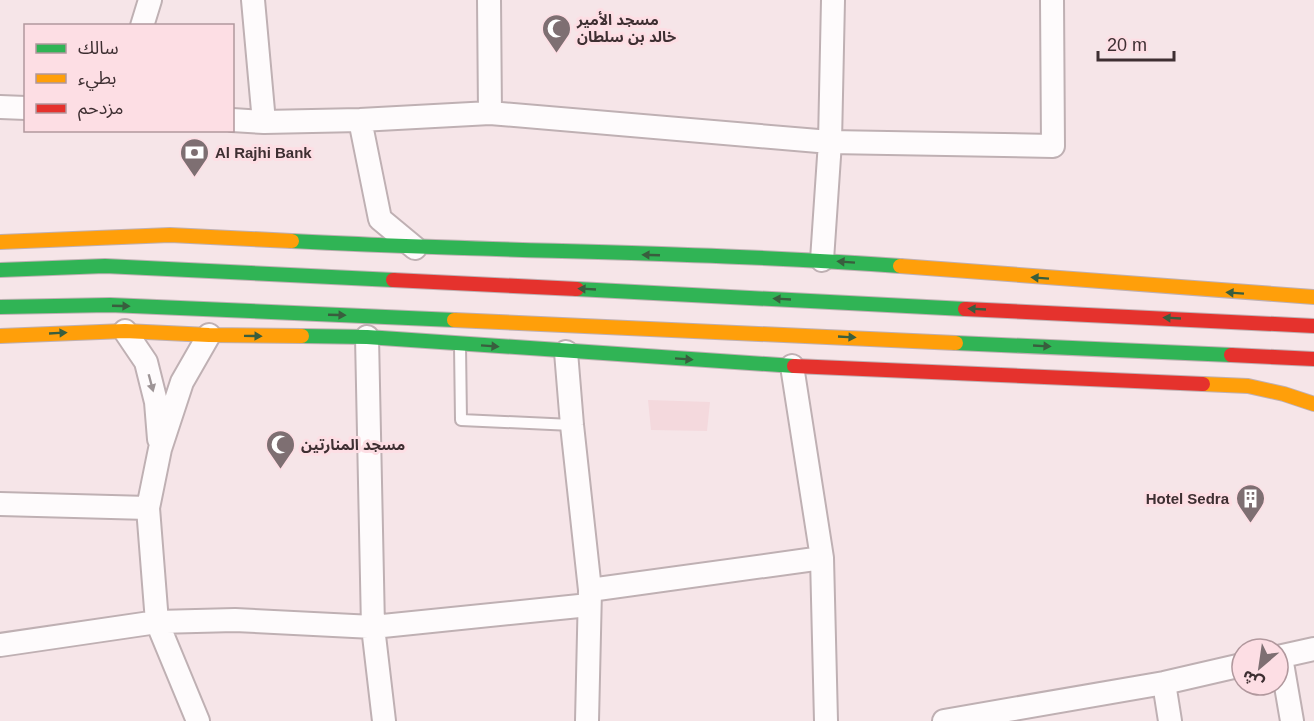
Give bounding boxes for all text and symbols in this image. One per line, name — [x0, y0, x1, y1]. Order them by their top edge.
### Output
place label: مسجد الأمير خالد بن سلطان — [576, 11, 677, 46]
mosque icon: مسجد الأمير خالد بن سلطان — [540, 12, 572, 54]
legend — [24, 24, 234, 132]
scale bar — [1098, 24, 1174, 62]
text: 20 m — [1107, 35, 1147, 55]
text: سالك — [78, 38, 119, 58]
text: بطيء — [78, 68, 116, 91]
text: مزدحم — [78, 98, 123, 121]
bank icon: Al Rajhi Bank — [178, 136, 210, 178]
place label: Al Rajhi Bank — [215, 144, 312, 161]
one-way arrow — [641, 250, 660, 260]
one-way arrow — [836, 257, 855, 267]
one-way arrow — [1031, 273, 1050, 282]
one-way arrow — [578, 285, 597, 294]
one-way arrow — [1225, 288, 1244, 298]
one-way arrow — [773, 294, 792, 303]
one-way arrow — [112, 301, 131, 310]
one-way arrow — [967, 304, 986, 313]
one-way arrow — [328, 310, 347, 319]
one-way arrow — [1162, 314, 1181, 323]
one-way arrow — [49, 329, 68, 338]
one-way arrow — [244, 331, 263, 341]
one-way arrow — [837, 333, 856, 342]
one-way arrow — [480, 342, 499, 351]
one-way arrow — [1032, 342, 1051, 351]
one-way arrow — [675, 354, 694, 364]
one-way arrow — [147, 374, 156, 392]
mosque icon: مسجد المنارتين — [264, 428, 296, 470]
place label: مسجد المنارتين — [301, 436, 405, 454]
building icon: Hotel Sedra — [1234, 482, 1266, 524]
place label: Hotel Sedra — [1146, 490, 1230, 507]
north arrow — [1230, 637, 1290, 697]
text: ش — [1239, 666, 1267, 692]

